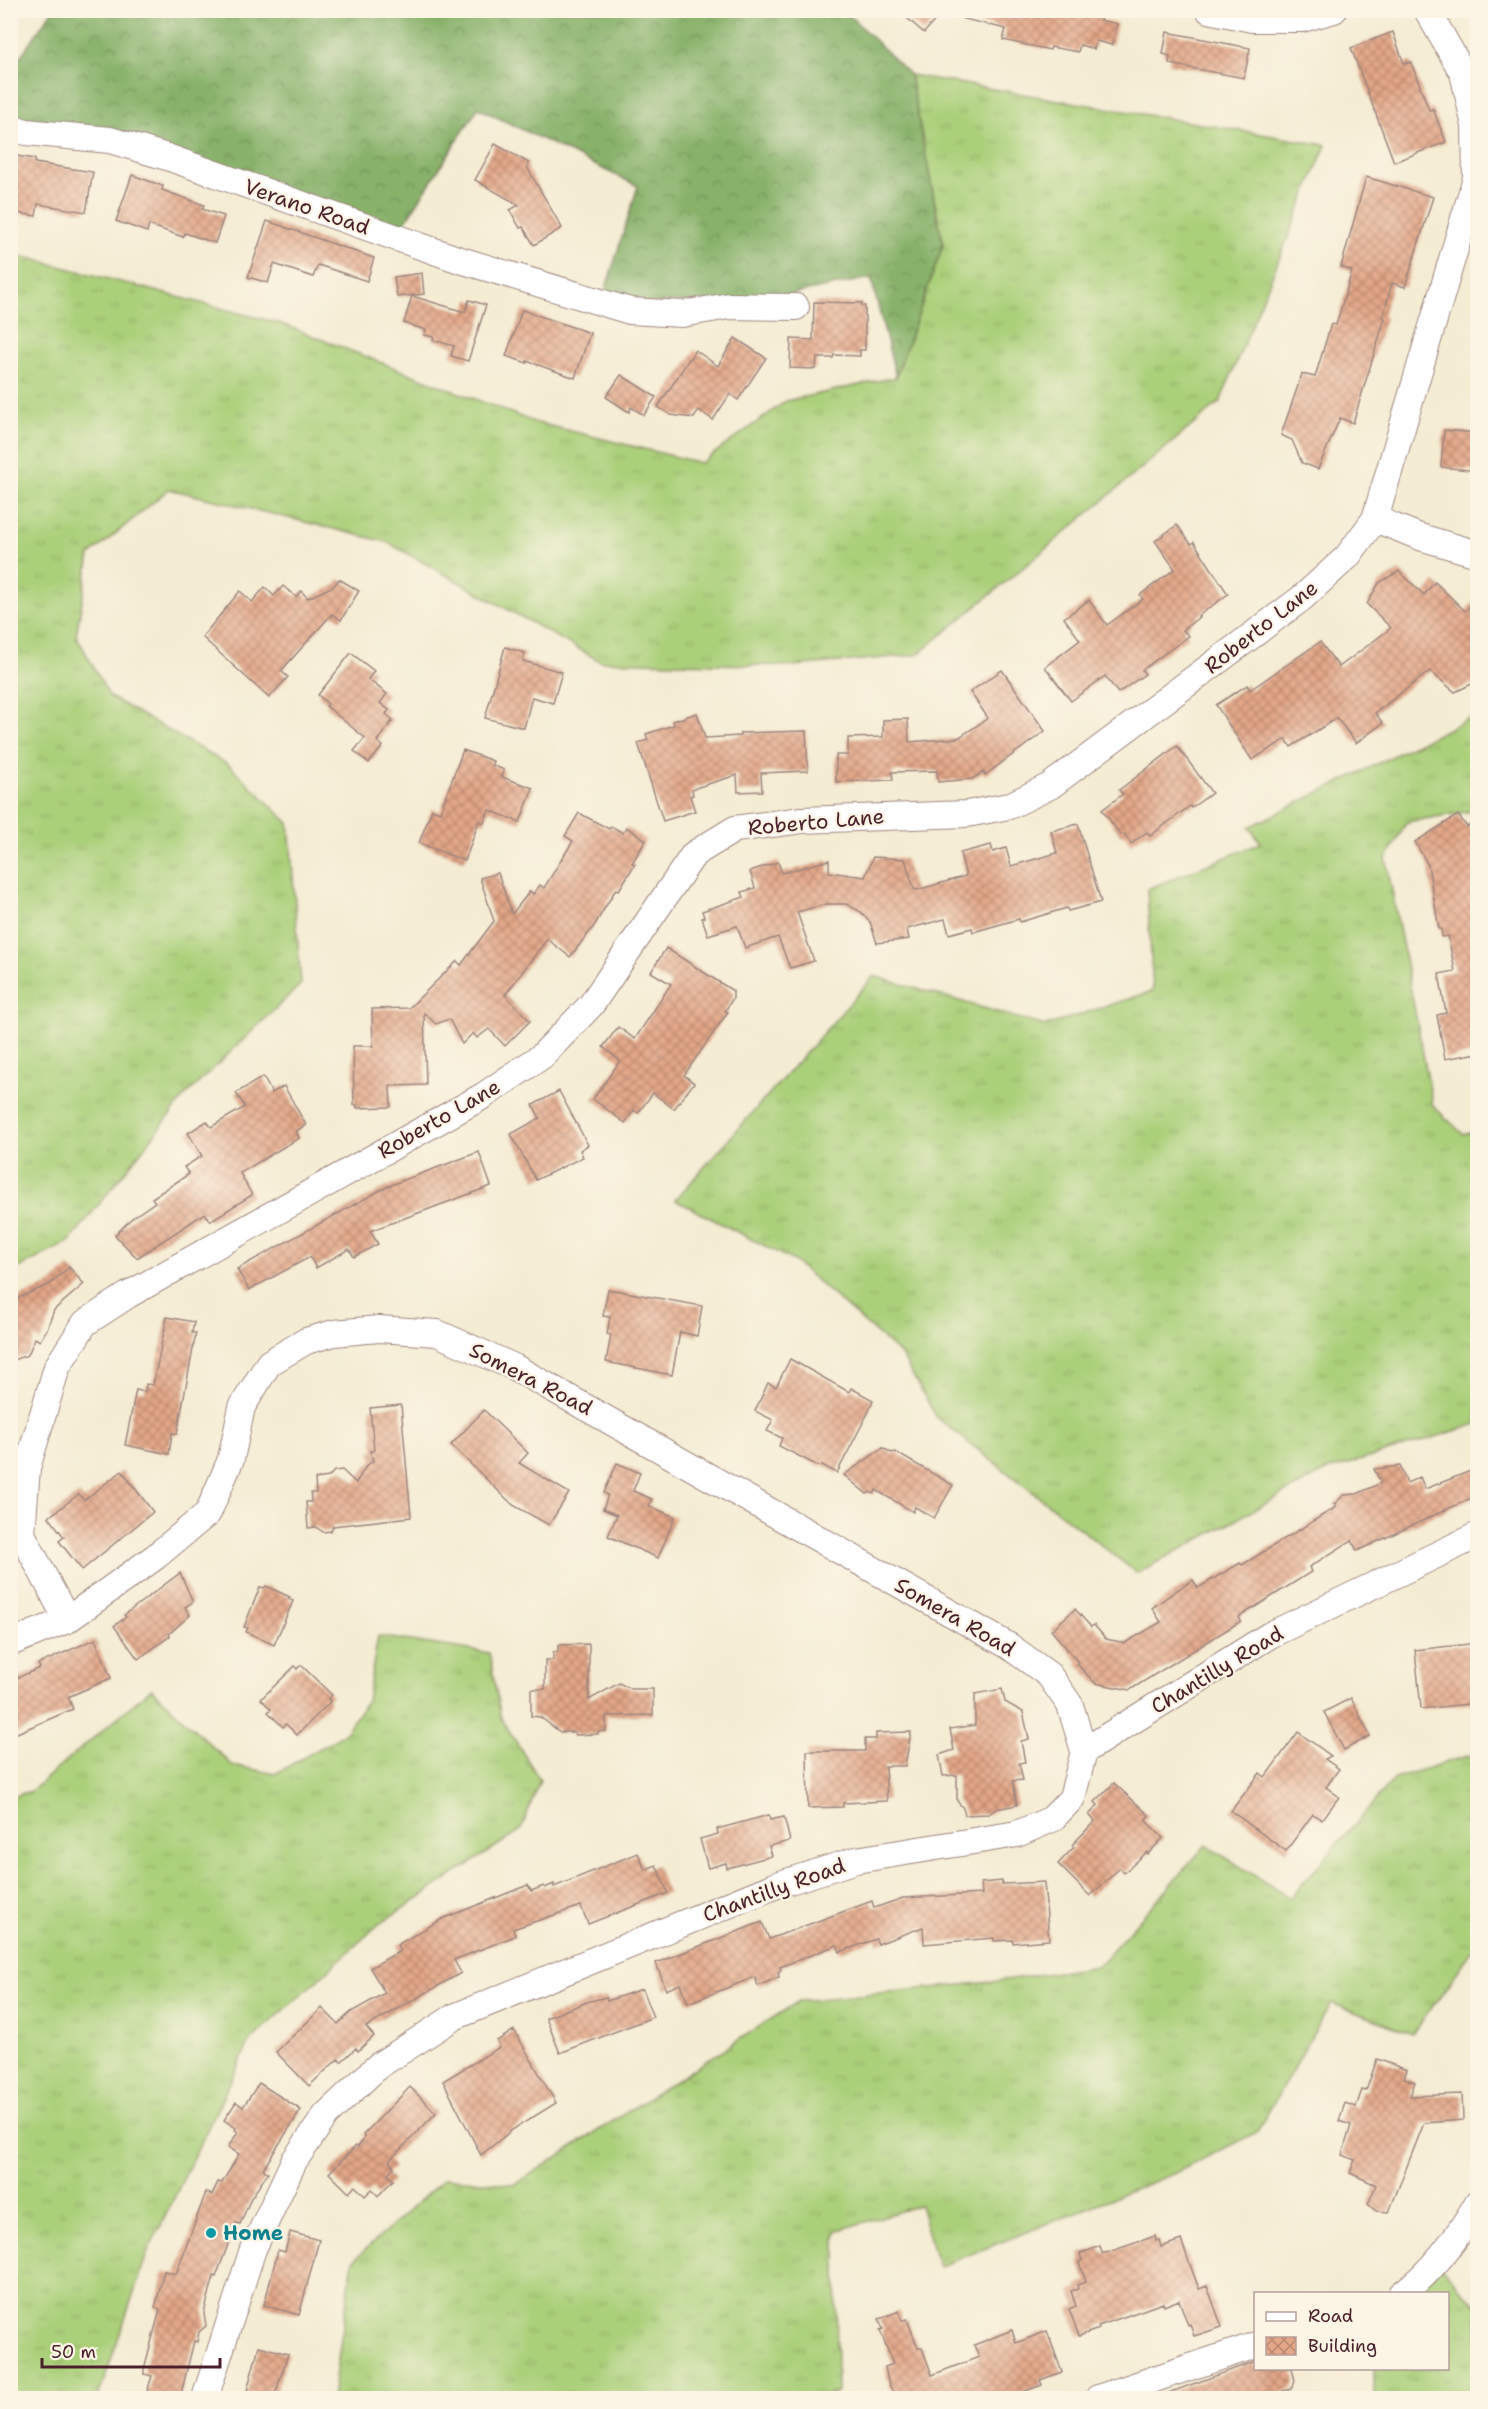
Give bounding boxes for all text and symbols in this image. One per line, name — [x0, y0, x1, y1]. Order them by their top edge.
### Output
street label: Verano Road — [241, 172, 373, 242]
street label: Roberto Lane — [1198, 574, 1324, 680]
street label: Roberto Lane — [747, 802, 885, 842]
street label: Roberto Lane — [373, 1073, 505, 1165]
street label: Somera Road — [464, 1336, 598, 1422]
street label: Somera Road — [890, 1571, 1020, 1663]
street label: Chantilly Road — [1146, 1619, 1288, 1721]
street label: Chantilly Road — [699, 1851, 849, 1929]
place label: Home — [223, 2219, 283, 2247]
marker: Home — [204, 2226, 218, 2240]
legend — [1254, 2292, 1449, 2370]
text: Road — [1308, 2304, 1353, 2328]
scale bar — [42, 2331, 220, 2369]
text: Building — [1308, 2334, 1377, 2358]
text: 50 m — [51, 2340, 96, 2364]

